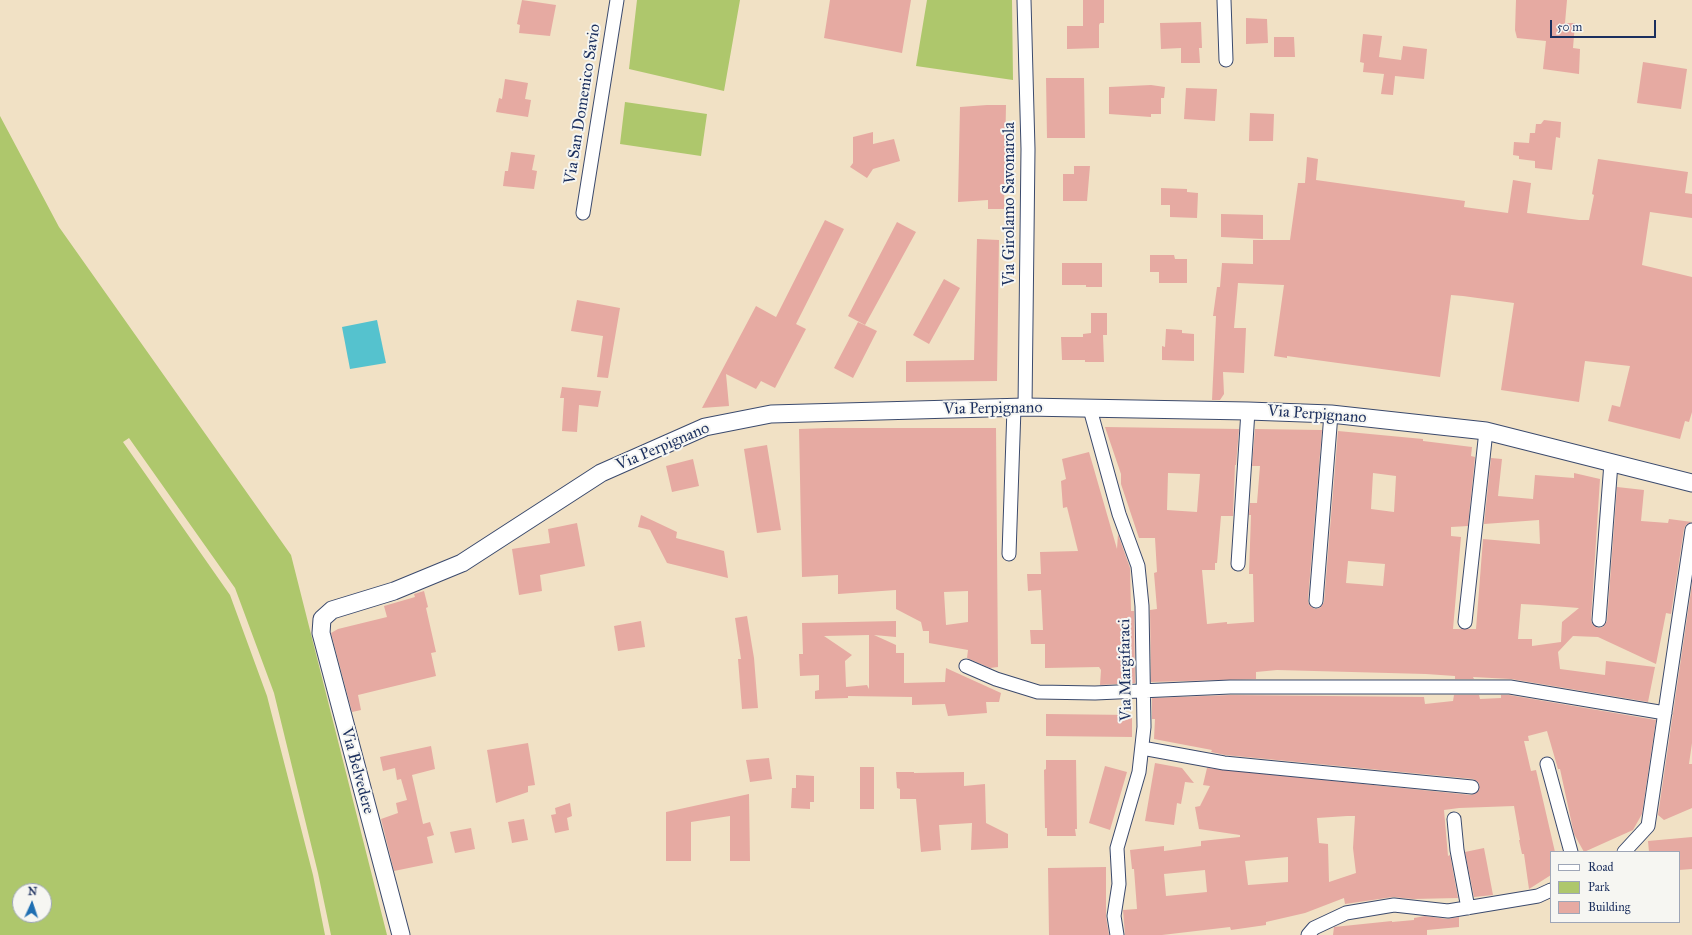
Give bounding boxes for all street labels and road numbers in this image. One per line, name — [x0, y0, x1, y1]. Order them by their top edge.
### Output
street label: Via San Domenico Savio — [561, 22, 605, 186]
street label: Via Girolamo Savonarola — [1000, 122, 1020, 286]
street label: Via Perpignano — [943, 399, 1043, 419]
street label: Via Perpignano — [1267, 402, 1367, 428]
street label: Via Perpignano — [614, 419, 712, 475]
street label: Via Margifaraci — [1116, 618, 1136, 722]
street label: Via Belvedere — [336, 726, 378, 816]

